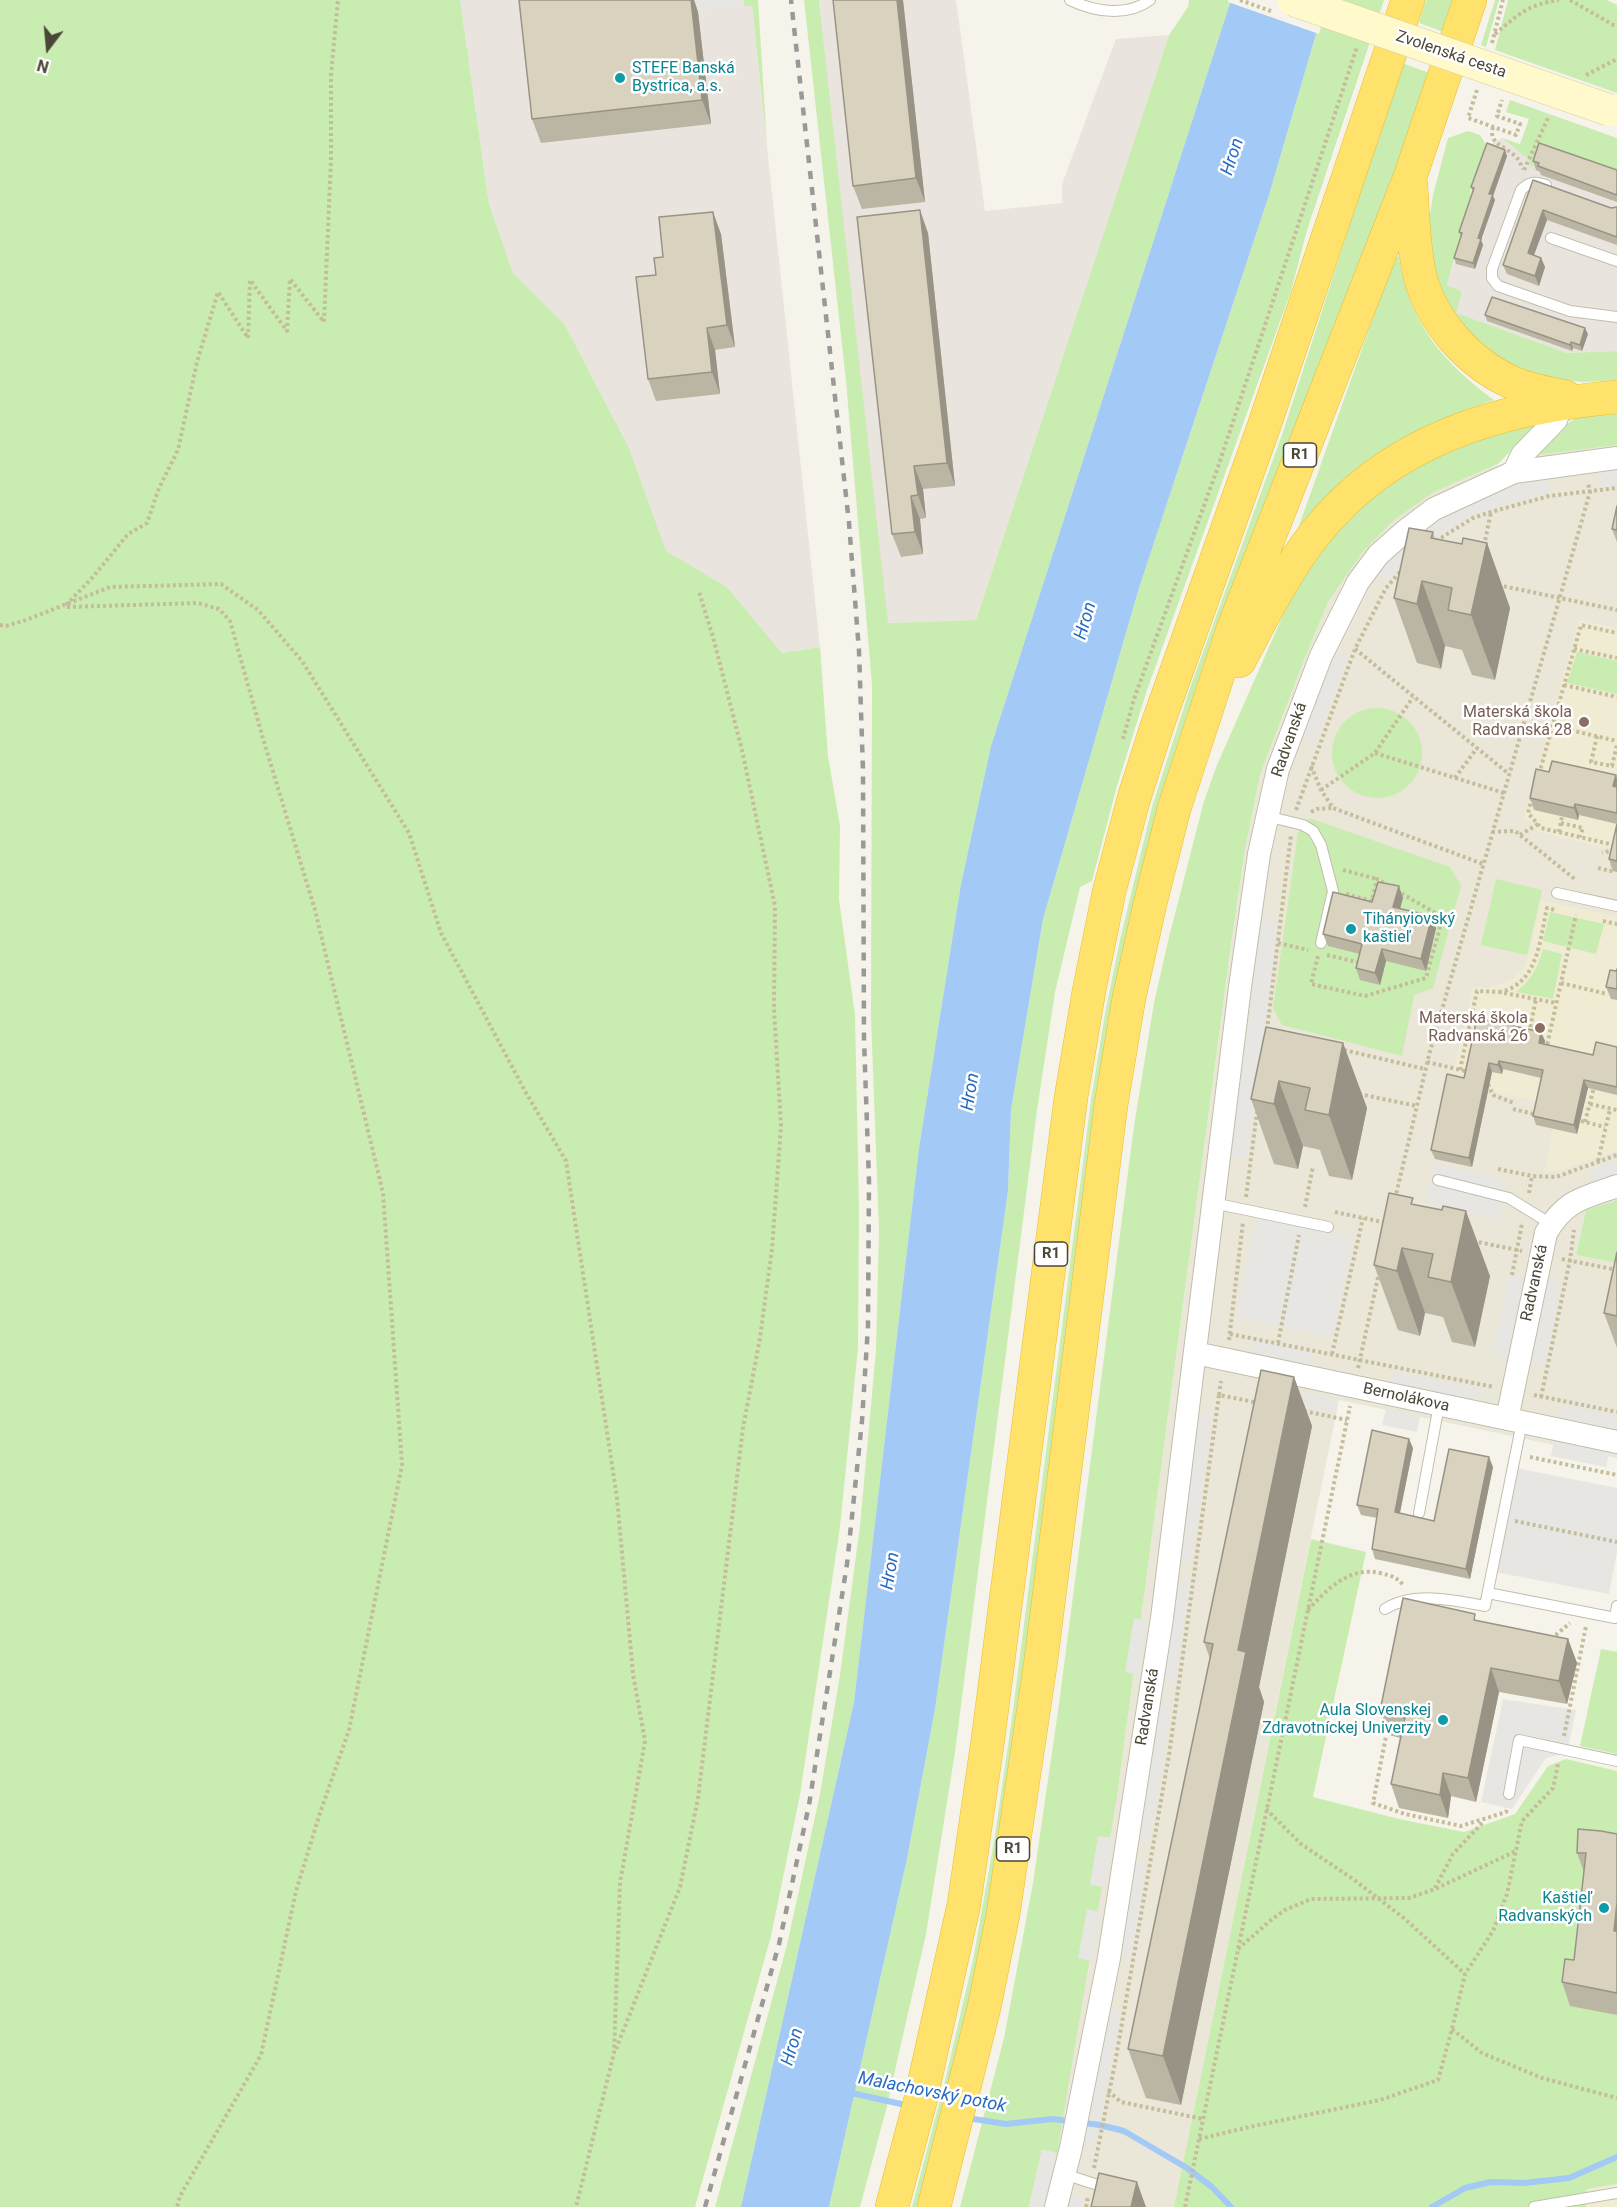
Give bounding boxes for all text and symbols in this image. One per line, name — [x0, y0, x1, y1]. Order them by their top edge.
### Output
north arrow — [18, 18, 78, 78]
street label: Zvolenská cesta — [1393, 27, 1509, 83]
text: N — [35, 55, 51, 76]
place label: STEFE Banská Bystrica, a.s. — [632, 59, 735, 97]
marker: STEFE Banská Bystrica, a.s. — [613, 71, 627, 85]
water label: Hron — [1217, 136, 1249, 178]
road number: R1 — [1284, 443, 1316, 467]
water label: Hron — [1070, 600, 1102, 642]
street label: Radvanská — [1268, 700, 1312, 780]
place label: Materská škola Radvanská 28 — [1463, 703, 1572, 741]
marker: Materská škola Radvanská 28 — [1577, 715, 1591, 729]
place label: Tihányiovský kaštieľ — [1363, 910, 1455, 948]
marker: Tihányiovský kaštieľ — [1344, 922, 1358, 936]
place label: Materská škola Radvanská 26 — [1419, 1009, 1528, 1047]
marker: Materská škola Radvanská 26 — [1533, 1021, 1547, 1035]
water label: Hron — [957, 1072, 985, 1112]
road number: R1 — [1034, 1242, 1068, 1266]
street label: Radvanská — [1518, 1243, 1552, 1323]
street label: Bernolákova — [1361, 1379, 1451, 1417]
water label: Hron — [877, 1551, 905, 1591]
street label: Radvanská — [1132, 1667, 1164, 1747]
place label: Aula Slovenskej Zdravotníckej Univerzity — [1262, 1701, 1431, 1739]
marker: Aula Slovenskej Zdravotníckej Univerzity — [1436, 1713, 1450, 1727]
road number: R1 — [996, 1837, 1030, 1861]
place label: Kaštieľ Radvanských — [1498, 1889, 1592, 1927]
marker: Kaštieľ Radvanských — [1597, 1901, 1611, 1915]
water label: Hron — [777, 2026, 809, 2068]
water label: Malachovský potok — [856, 2068, 1008, 2118]

